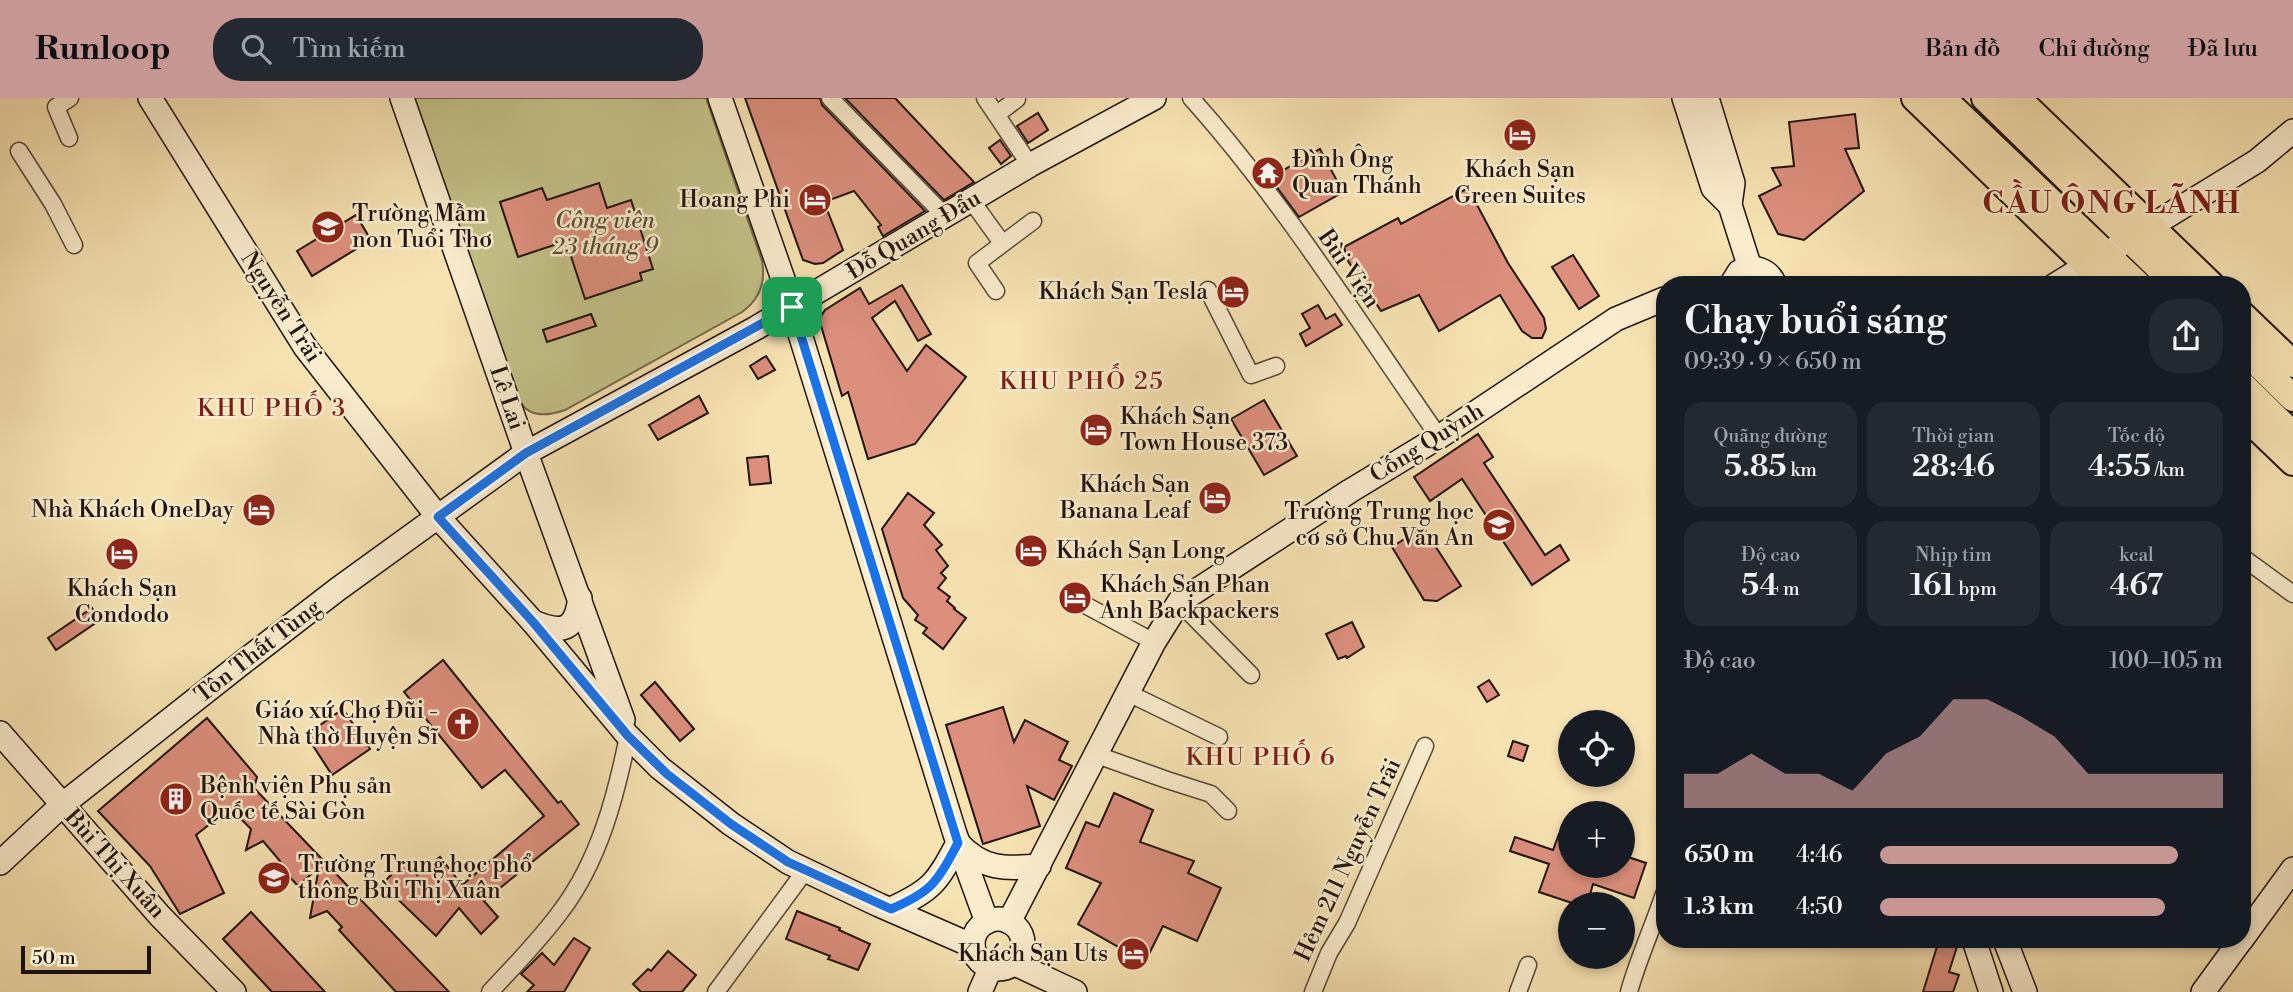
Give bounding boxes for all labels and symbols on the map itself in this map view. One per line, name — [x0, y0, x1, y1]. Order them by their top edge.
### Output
hotel icon: Khách Sạn Green Suites — [1501, 116, 1539, 154]
place label: Đình Ông Quan Thánh — [1292, 143, 1422, 200]
temple icon: Đình Ông Quan Thánh — [1249, 154, 1287, 192]
place label: Khách Sạn Green Suites — [1454, 156, 1586, 210]
district label: CẦU ÔNG LÃNH — [1982, 179, 2242, 223]
hotel icon: Hoang Phi — [796, 181, 834, 219]
street label: Ðỗ Quang Ðẩu — [842, 184, 986, 286]
place label: Hoang Phi — [680, 186, 790, 214]
place label: Trường Mầm non Tuổi Thơ — [352, 200, 492, 254]
park label: Công viên 23 tháng 9 — [552, 207, 659, 261]
school or university icon: Trường Mầm non Tuổi Thơ — [309, 208, 347, 246]
street label: Bùi Viện — [1311, 223, 1386, 314]
street label: Nguyễn Trãi — [235, 246, 327, 368]
hotel icon: Khách Sạn Tesla — [1214, 273, 1252, 311]
pin — [762, 277, 822, 337]
place label: Khách Sạn Tesla — [1038, 278, 1208, 306]
street label: Lê Lai — [483, 362, 531, 434]
district label: KHU PHỐ 25 — [999, 363, 1165, 397]
district label: KHU PHỐ 3 — [197, 390, 347, 424]
street label: Cống Quỳnh — [1365, 397, 1489, 489]
place label: Khách Sạn Town House 373 — [1120, 403, 1288, 457]
hotel icon: Khách Sạn Town House 373 — [1077, 411, 1115, 449]
place label: Khách Sạn Banana Leaf — [1059, 471, 1192, 525]
hotel icon: Khách Sạn Banana Leaf — [1196, 479, 1234, 517]
hotel icon: Nhà Khách OneDay — [240, 491, 278, 529]
place label: Nhà Khách OneDay — [31, 496, 235, 524]
place label: Trường Trung học cơ sở Chu Văn An — [1284, 498, 1474, 552]
school or university icon: Trường Trung học cơ sở Chu Văn An — [1480, 506, 1518, 544]
hotel icon: Khách Sạn Long — [1012, 532, 1050, 570]
hotel icon: Khách Sạn Condodo — [103, 535, 141, 573]
place label: Khách Sạn Long — [1056, 537, 1225, 565]
place label: Khách Sạn Phan Anh Backpackers — [1099, 571, 1279, 625]
place label: Khách Sạn Condodo — [67, 575, 178, 629]
hotel icon: Khách Sạn Phan Anh Backpackers — [1056, 579, 1094, 617]
street label: Tôn Thất Tùng — [189, 593, 327, 709]
place label: Giáo xứ Chợ Đũi - Nhà thờ Huyện Sĩ — [255, 697, 438, 751]
church icon: Giáo xứ Chợ Đũi - Nhà thờ Huyện Sĩ — [444, 705, 482, 743]
district label: KHU PHỐ 6 — [1185, 739, 1337, 773]
street label: Hẻm 211 Nguyễn Trãi — [1289, 754, 1407, 966]
place label: Bệnh viện Phụ sản Quốc tế Sài Gòn — [199, 772, 392, 826]
building icon: Bệnh viện Phụ sản Quốc tế Sài Gòn — [157, 780, 195, 818]
street label: Bùi Thị Xuân — [58, 803, 172, 925]
place label: Trường Trung học phổ thông Bùi Thị Xuân — [298, 851, 532, 905]
school or university icon: Trường Trung học phổ thông Bùi Thị Xuân — [255, 859, 293, 897]
hotel icon: Khách Sạn Uts — [1114, 935, 1152, 973]
place label: Khách Sạn Uts — [958, 940, 1108, 968]
scale bar — [21, 943, 150, 975]

